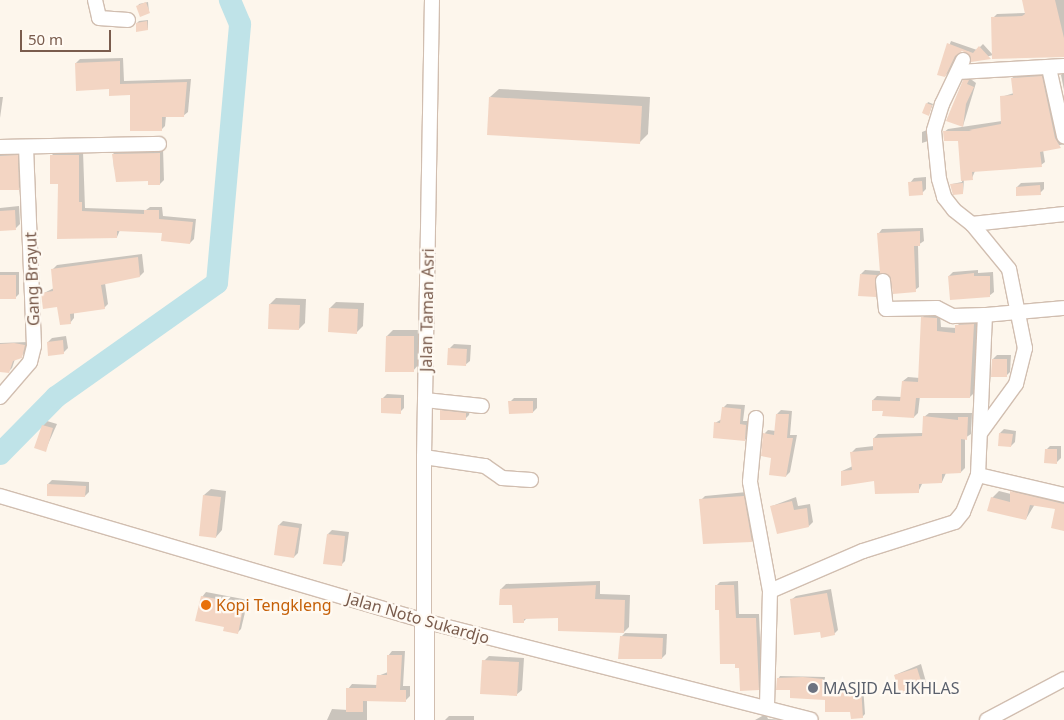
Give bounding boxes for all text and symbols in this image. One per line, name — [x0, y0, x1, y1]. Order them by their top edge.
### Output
scale bar — [22, 20, 114, 52]
text: 50 m — [28, 29, 63, 49]
street label: Gang Brayut — [21, 232, 43, 326]
street label: Jalan Taman Asri — [416, 248, 438, 372]
street label: Jalan Noto Sukardjo — [344, 588, 492, 648]
place label: Kopi Tengkleng — [216, 595, 332, 615]
marker: Kopi Tengkleng — [200, 599, 212, 611]
place label: MASJID AL IKHLAS — [823, 678, 959, 698]
marker: MASJID AL IKHLAS — [807, 682, 819, 694]

